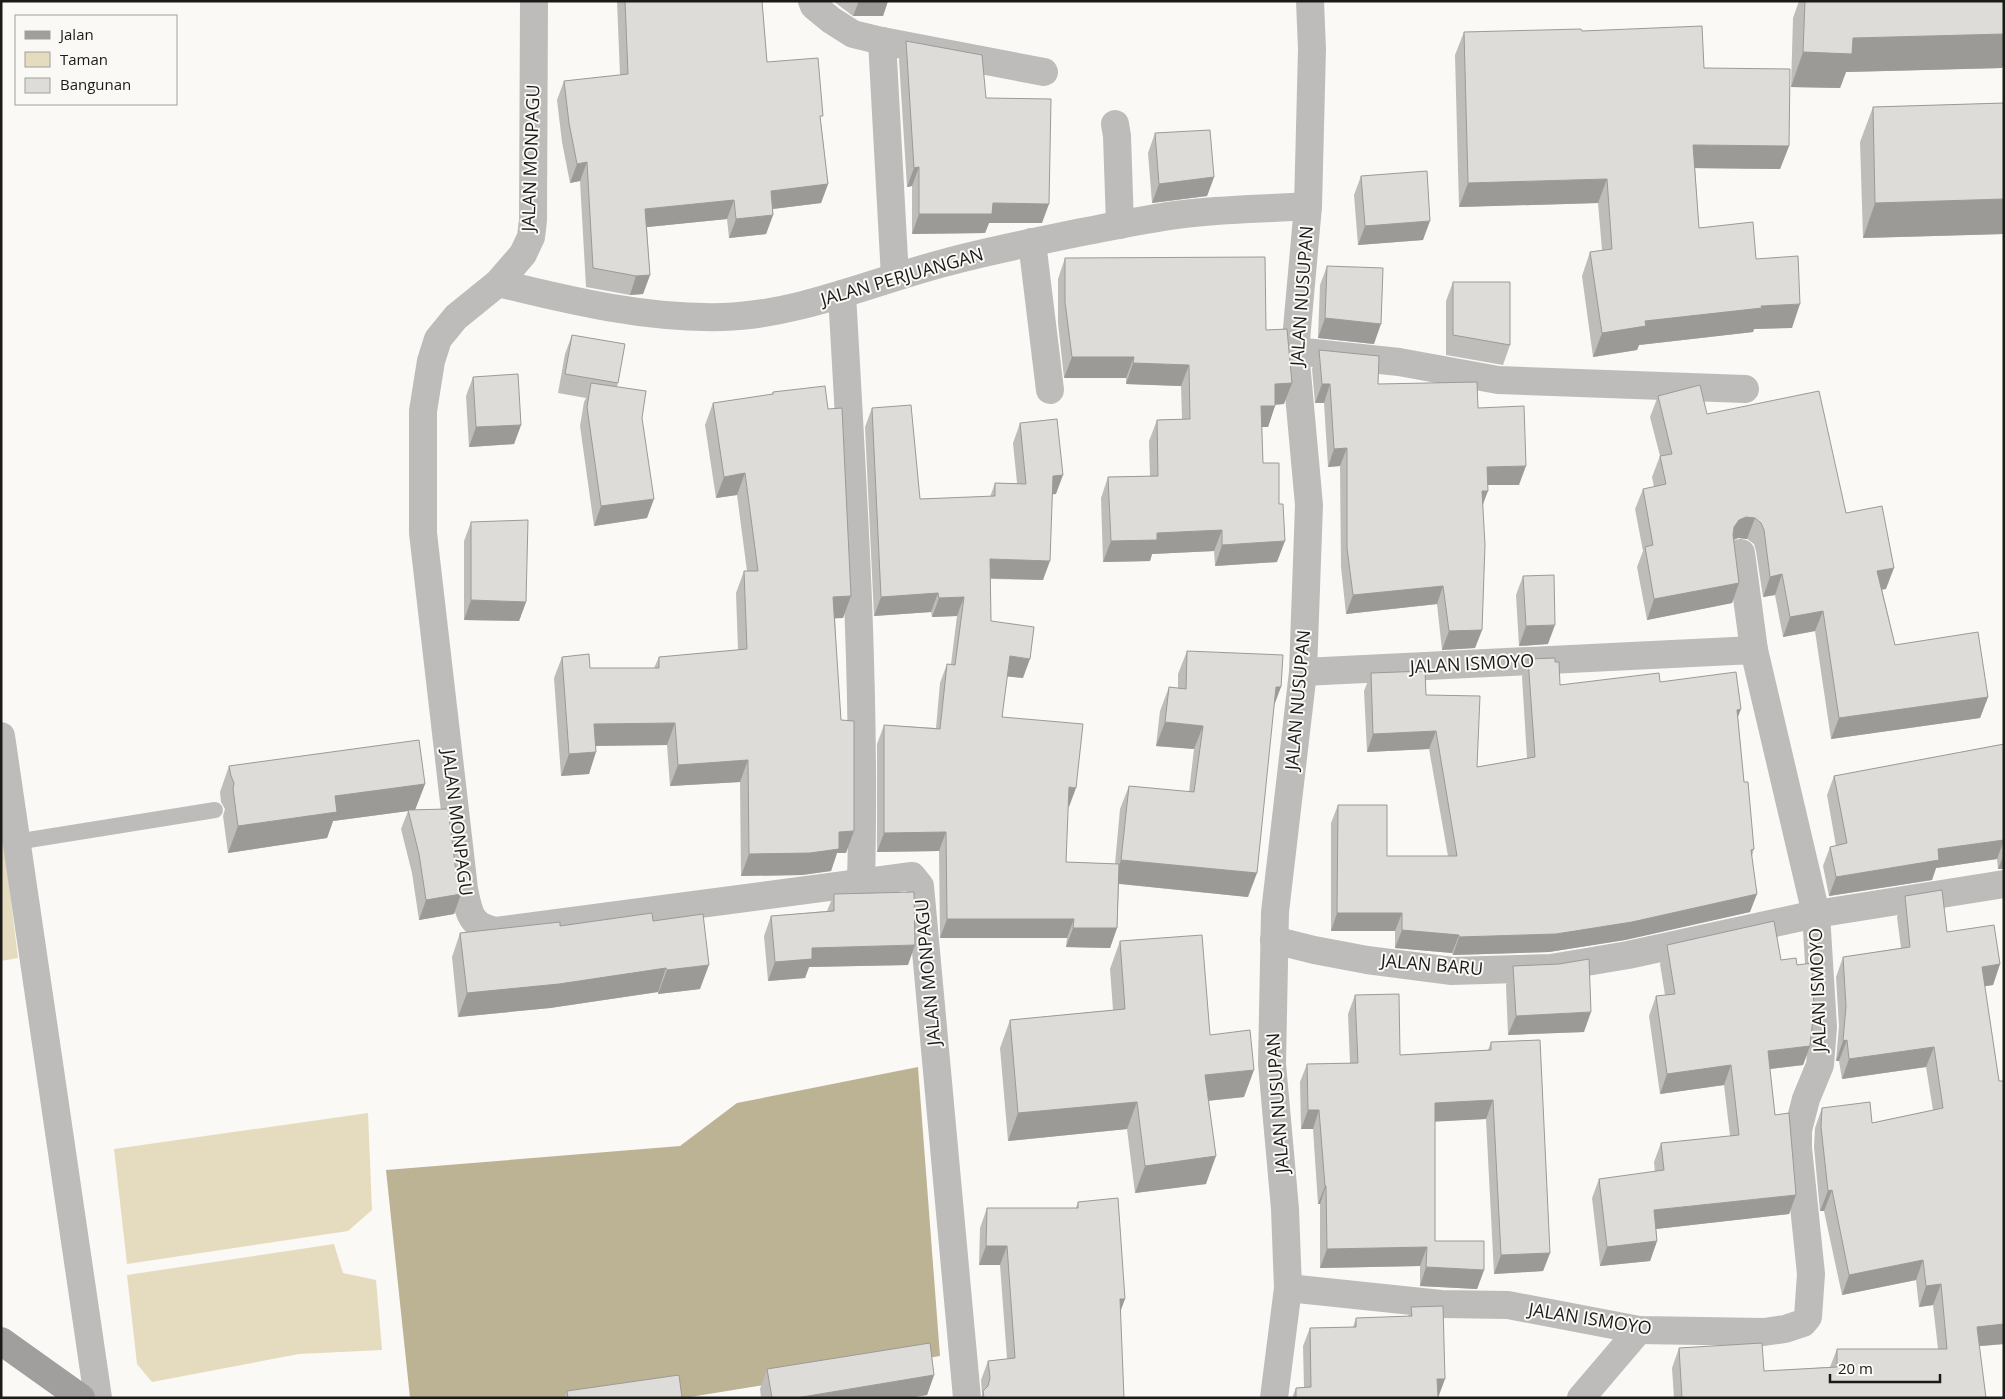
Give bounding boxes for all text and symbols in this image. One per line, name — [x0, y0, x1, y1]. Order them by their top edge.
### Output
legend — [15, 15, 178, 105]
text: Jalan — [58, 24, 94, 44]
text: Taman — [60, 49, 108, 69]
text: Bangunan — [60, 74, 131, 94]
street label: JALAN MONPAGU — [515, 84, 545, 234]
street label: JALAN NUSUPAN — [1284, 225, 1318, 369]
street label: JALAN PERJUANGAN — [816, 241, 986, 311]
street label: JALAN NUSUPAN — [1279, 629, 1315, 773]
street label: JALAN ISMOYO — [1407, 648, 1535, 678]
street label: JALAN MONPAGU — [437, 746, 479, 897]
street label: JALAN MONPAGU — [909, 898, 946, 1049]
street label: JALAN ISMOYO — [1803, 927, 1831, 1055]
street label: JALAN BARU — [1378, 947, 1484, 980]
street label: JALAN NUSUPAN — [1260, 1032, 1294, 1176]
street label: JALAN ISMOYO — [1525, 1296, 1653, 1340]
scale bar — [1830, 1352, 1940, 1384]
text: 20 m — [1838, 1358, 1873, 1378]

